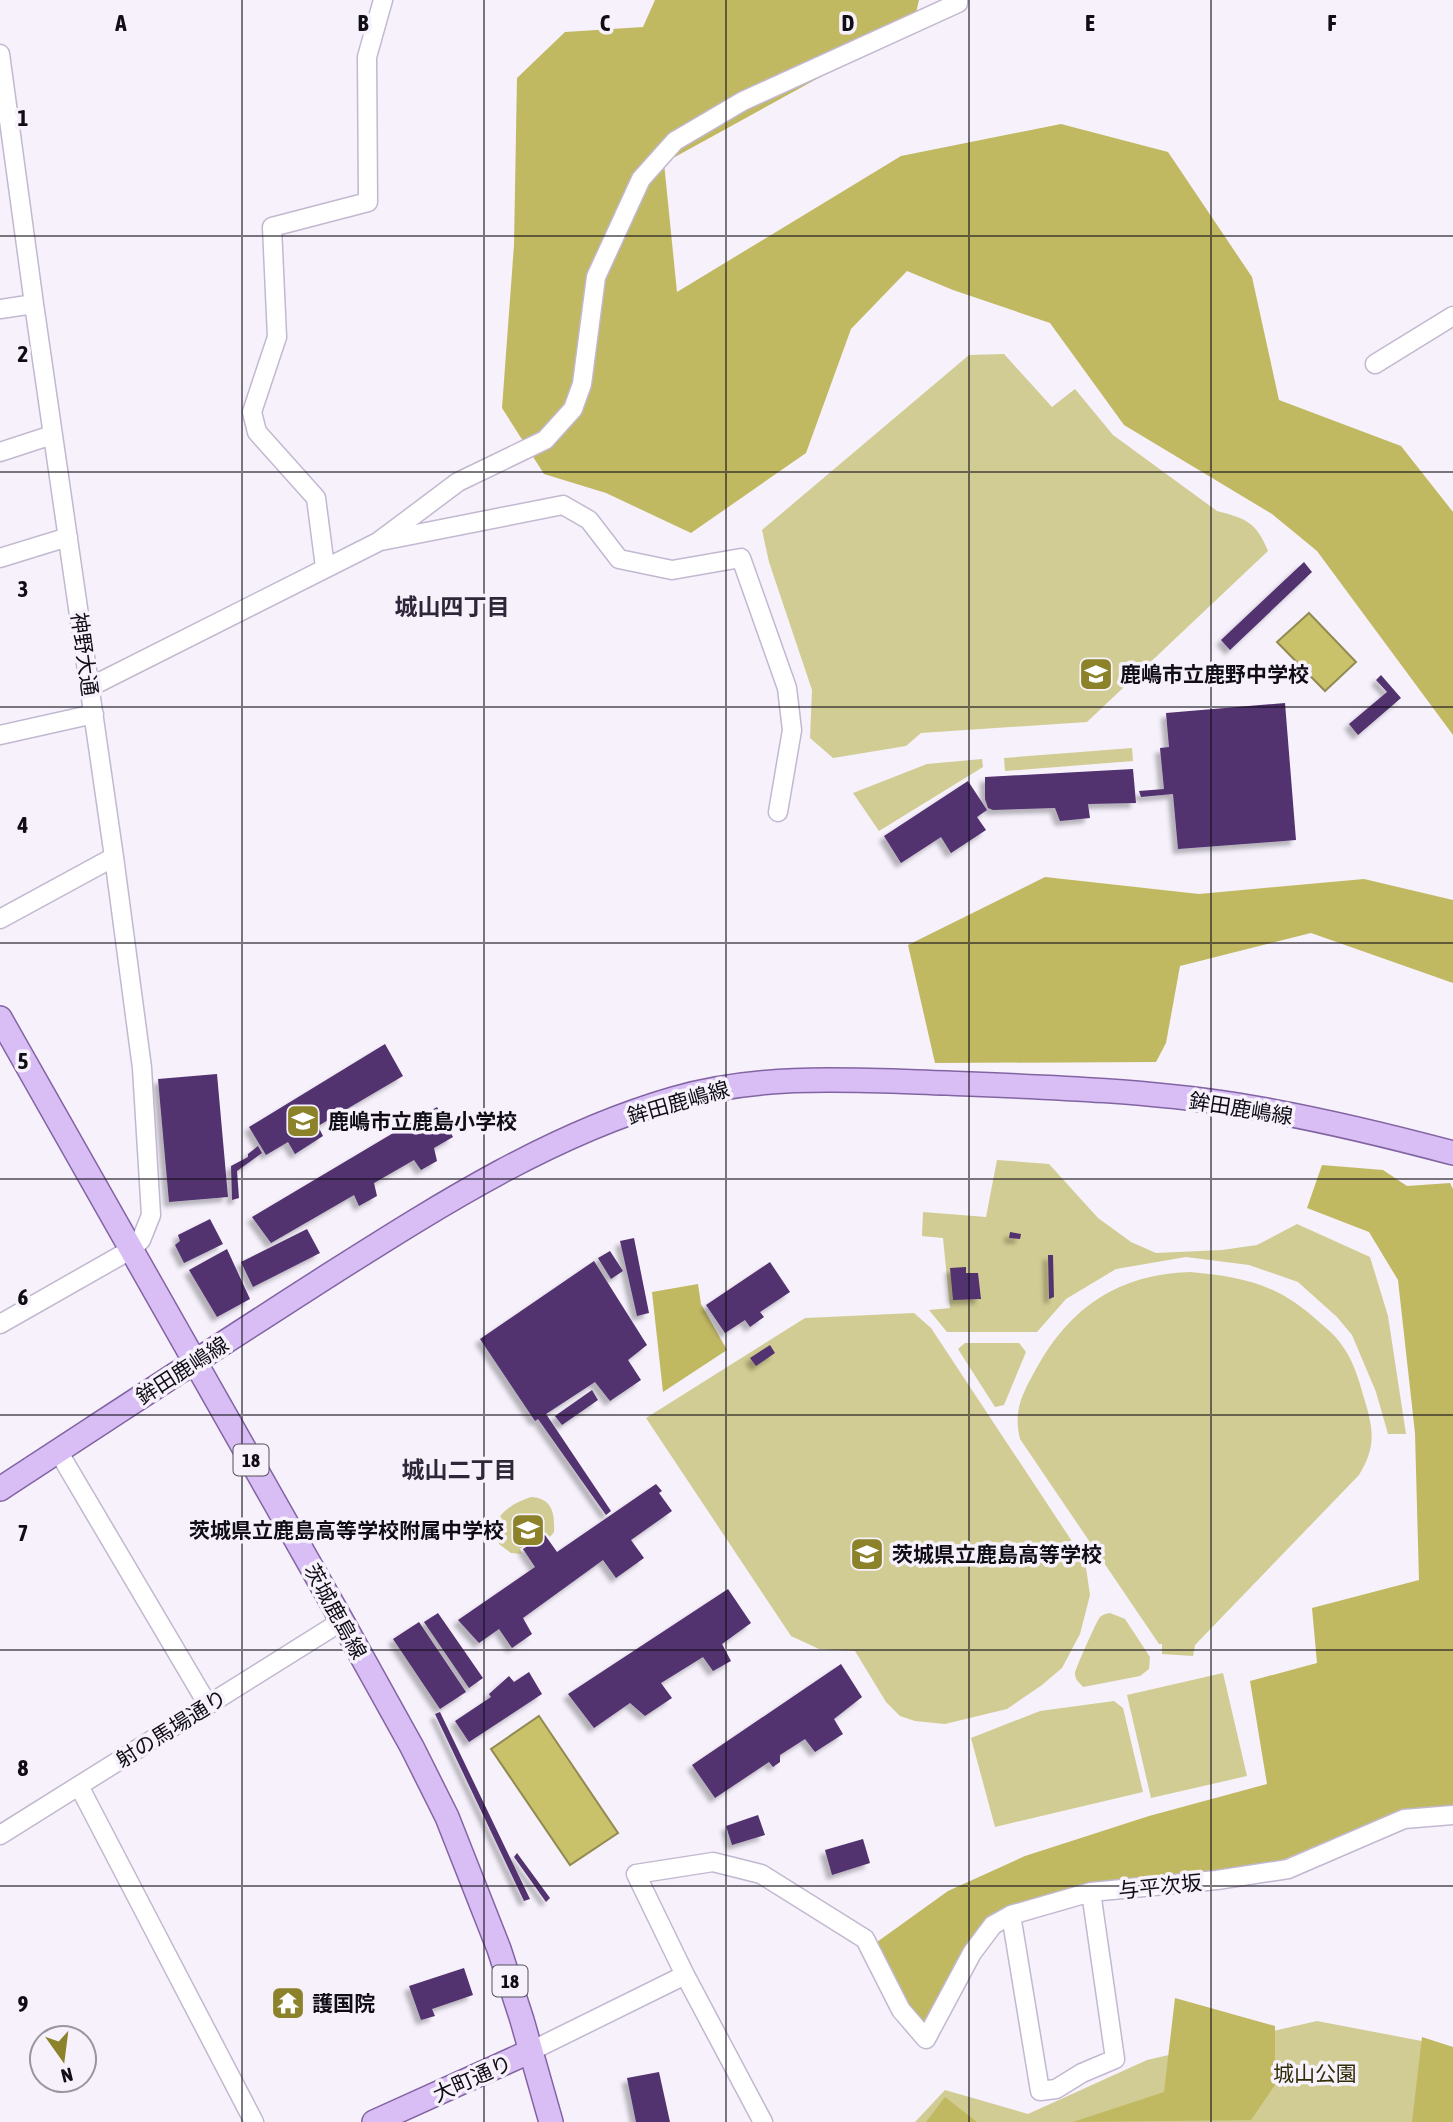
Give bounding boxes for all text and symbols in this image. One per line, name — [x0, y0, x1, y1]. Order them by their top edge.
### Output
text: A — [114, 10, 127, 36]
text: B — [358, 10, 369, 36]
text: C — [600, 10, 611, 36]
text: D — [842, 10, 855, 36]
text: E — [1085, 10, 1095, 36]
text: F — [1327, 10, 1337, 36]
text: 1 — [18, 105, 29, 131]
text: 2 — [18, 341, 28, 367]
text: 3 — [18, 576, 28, 602]
district label: 城山四丁目 — [395, 594, 510, 620]
street label: 神野大通 — [67, 611, 103, 697]
school or university icon: 鹿嶋市立鹿野中学校 — [1077, 655, 1115, 693]
place label: 鹿嶋市立鹿野中学校 — [1120, 662, 1309, 686]
text: 4 — [17, 812, 29, 838]
text: 5 — [18, 1048, 29, 1074]
street label: 鉾田鹿嶋線 — [624, 1076, 732, 1128]
street label: 鉾田鹿嶋線 — [1187, 1088, 1295, 1128]
school or university icon: 鹿嶋市立鹿島小学校 — [284, 1102, 322, 1140]
place label: 鹿嶋市立鹿島小学校 — [328, 1109, 517, 1133]
text: 6 — [18, 1284, 29, 1310]
street label: 鉾田鹿嶋線 — [131, 1331, 233, 1409]
road number: 18 — [233, 1444, 268, 1476]
district label: 城山二丁目 — [402, 1457, 517, 1483]
school or university icon: 茨城県立鹿島高等学校附属中学校 — [509, 1511, 547, 1549]
place label: 茨城県立鹿島高等学校附属中学校 — [189, 1518, 504, 1542]
text: 7 — [18, 1520, 28, 1546]
school or university icon: 茨城県立鹿島高等学校 — [848, 1535, 886, 1573]
place label: 茨城県立鹿島高等学校 — [892, 1542, 1102, 1566]
street label: 茨城鹿島線 — [300, 1559, 372, 1663]
street label: 射の馬場通り — [111, 1684, 231, 1772]
text: 8 — [18, 1755, 29, 1781]
street label: 与平次坂 — [1117, 1870, 1203, 1902]
road number: 18 — [492, 1966, 528, 1996]
temple icon: 護国院 — [269, 1984, 307, 2022]
text: 9 — [18, 1991, 29, 2017]
place label: 護国院 — [312, 1991, 375, 2015]
north arrow — [28, 2024, 98, 2094]
street label: 大町通り — [429, 2050, 515, 2106]
park label: 城山公園 — [1273, 2061, 1357, 2085]
text: N — [59, 2063, 75, 2088]

